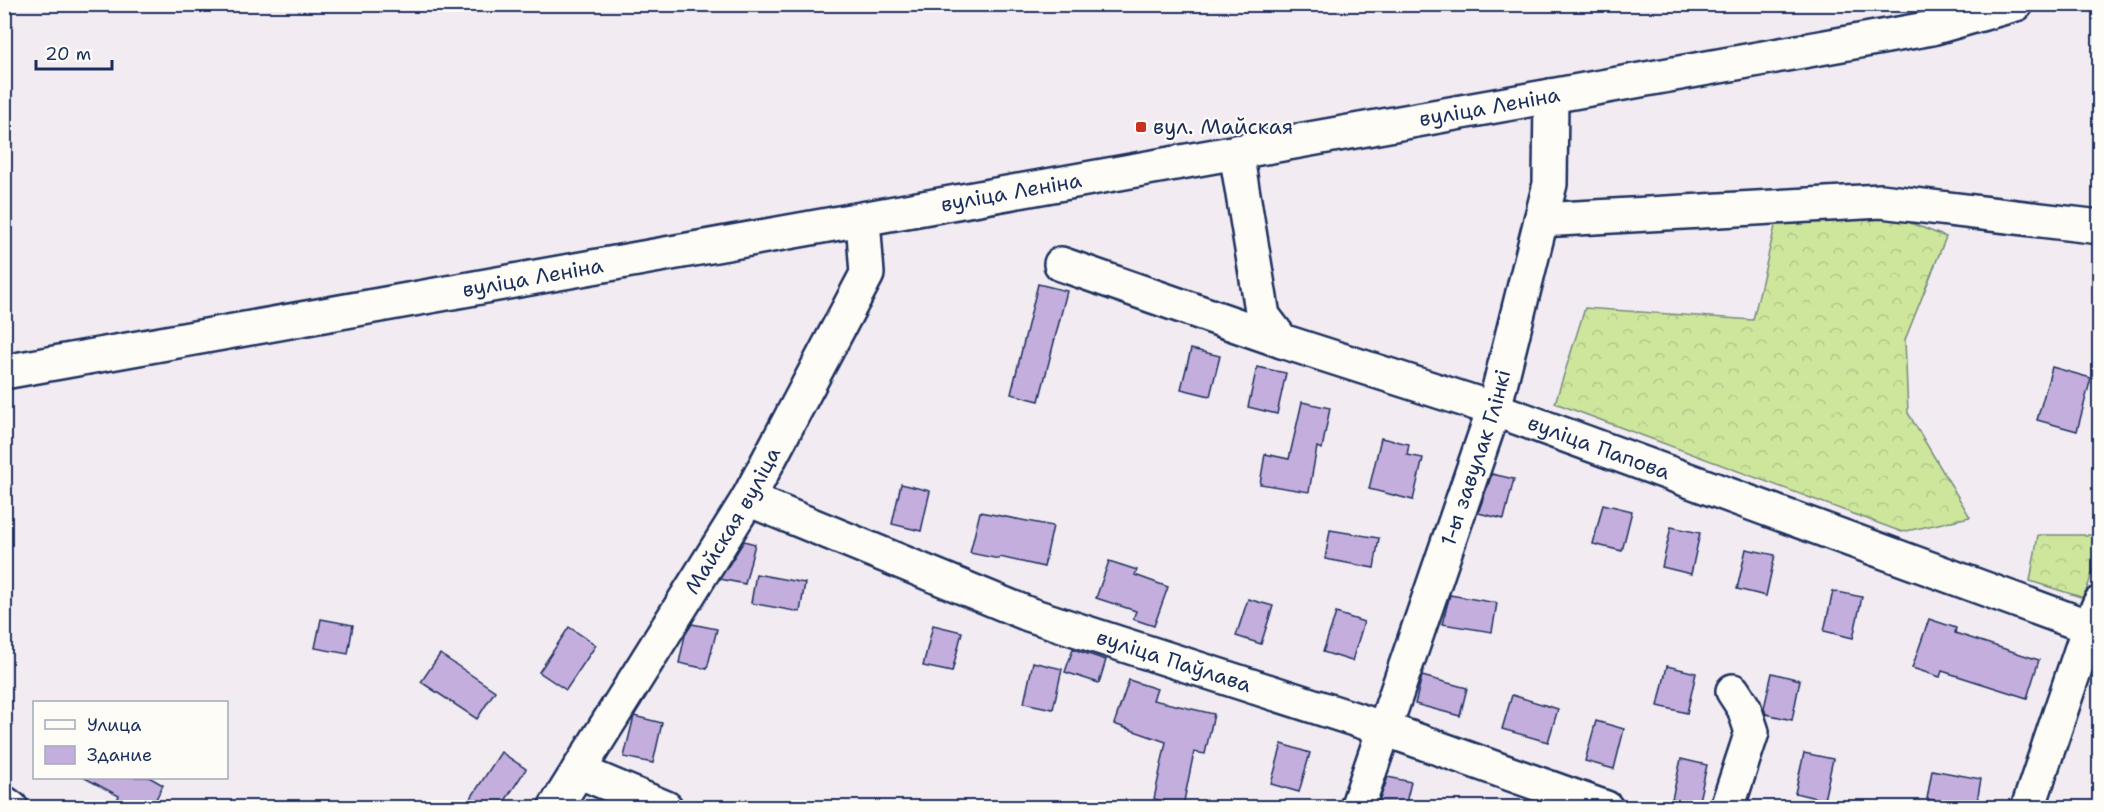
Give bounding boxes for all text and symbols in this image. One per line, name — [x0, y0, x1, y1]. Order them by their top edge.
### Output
scale bar — [36, 33, 112, 71]
text: 20 m — [45, 42, 91, 66]
street label: вуліца Леніна — [1417, 81, 1562, 133]
place label: вул. Майская — [1153, 113, 1293, 141]
marker: вул. Майская — [1134, 120, 1148, 134]
street label: вуліца Леніна — [938, 166, 1084, 219]
street label: вуліца Леніна — [460, 251, 605, 304]
street label: 1-ы завулак Глінкі — [1434, 367, 1517, 550]
street label: вуліца Папова — [1524, 409, 1674, 486]
street label: Майская вуліца — [678, 442, 787, 599]
street label: вуліца Паўлава — [1093, 623, 1255, 699]
legend — [33, 701, 228, 779]
text: Улица — [87, 713, 141, 737]
text: Здание — [87, 743, 152, 767]

